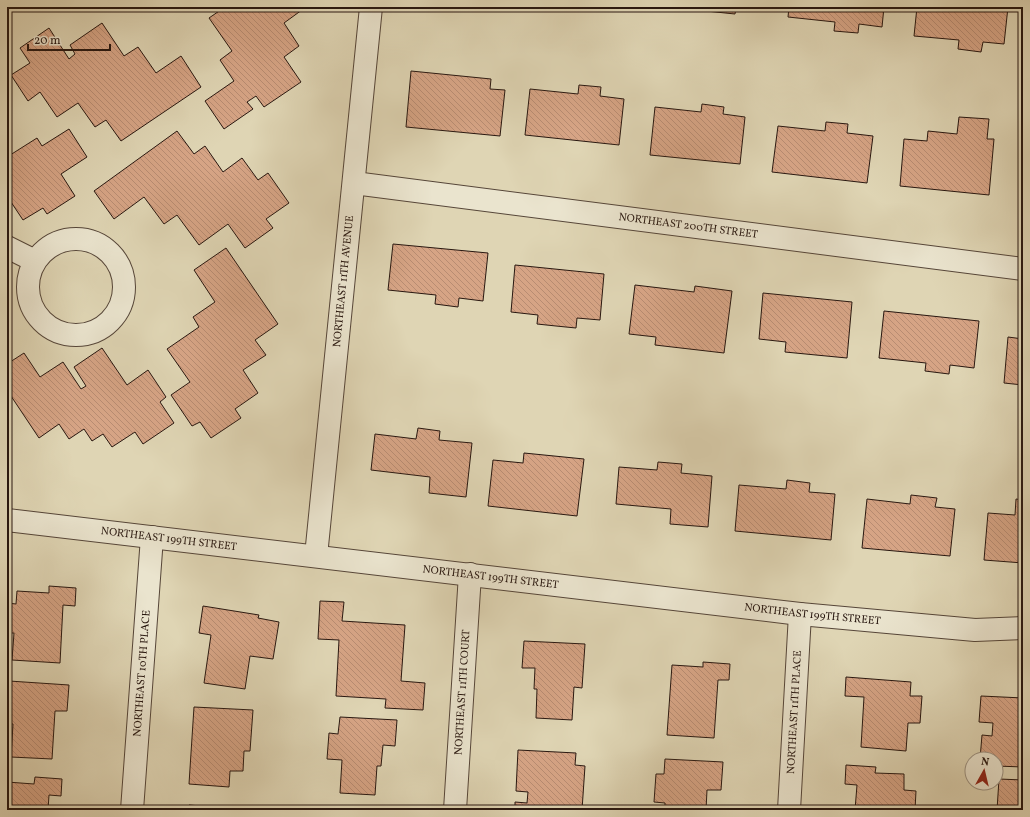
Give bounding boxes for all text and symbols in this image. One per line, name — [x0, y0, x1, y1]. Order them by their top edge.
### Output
scale bar — [28, 26, 110, 52]
text: 20 m — [34, 33, 61, 49]
street label: NORTHEAST 200TH STREET — [618, 210, 759, 242]
street label: NORTHEAST 11TH AVENUE — [329, 214, 358, 348]
street label: NORTHEAST 199TH STREET — [100, 524, 238, 555]
street label: NORTHEAST 199TH STREET — [422, 562, 560, 593]
street label: NORTHEAST 199TH STREET — [743, 600, 882, 629]
street label: NORTHEAST 10TH PLACE — [130, 609, 154, 737]
street label: NORTHEAST 11TH COURT — [451, 629, 474, 755]
street label: NORTHEAST 11TH PLACE — [784, 650, 805, 774]
north arrow — [964, 751, 1004, 791]
text: N — [980, 755, 990, 771]

